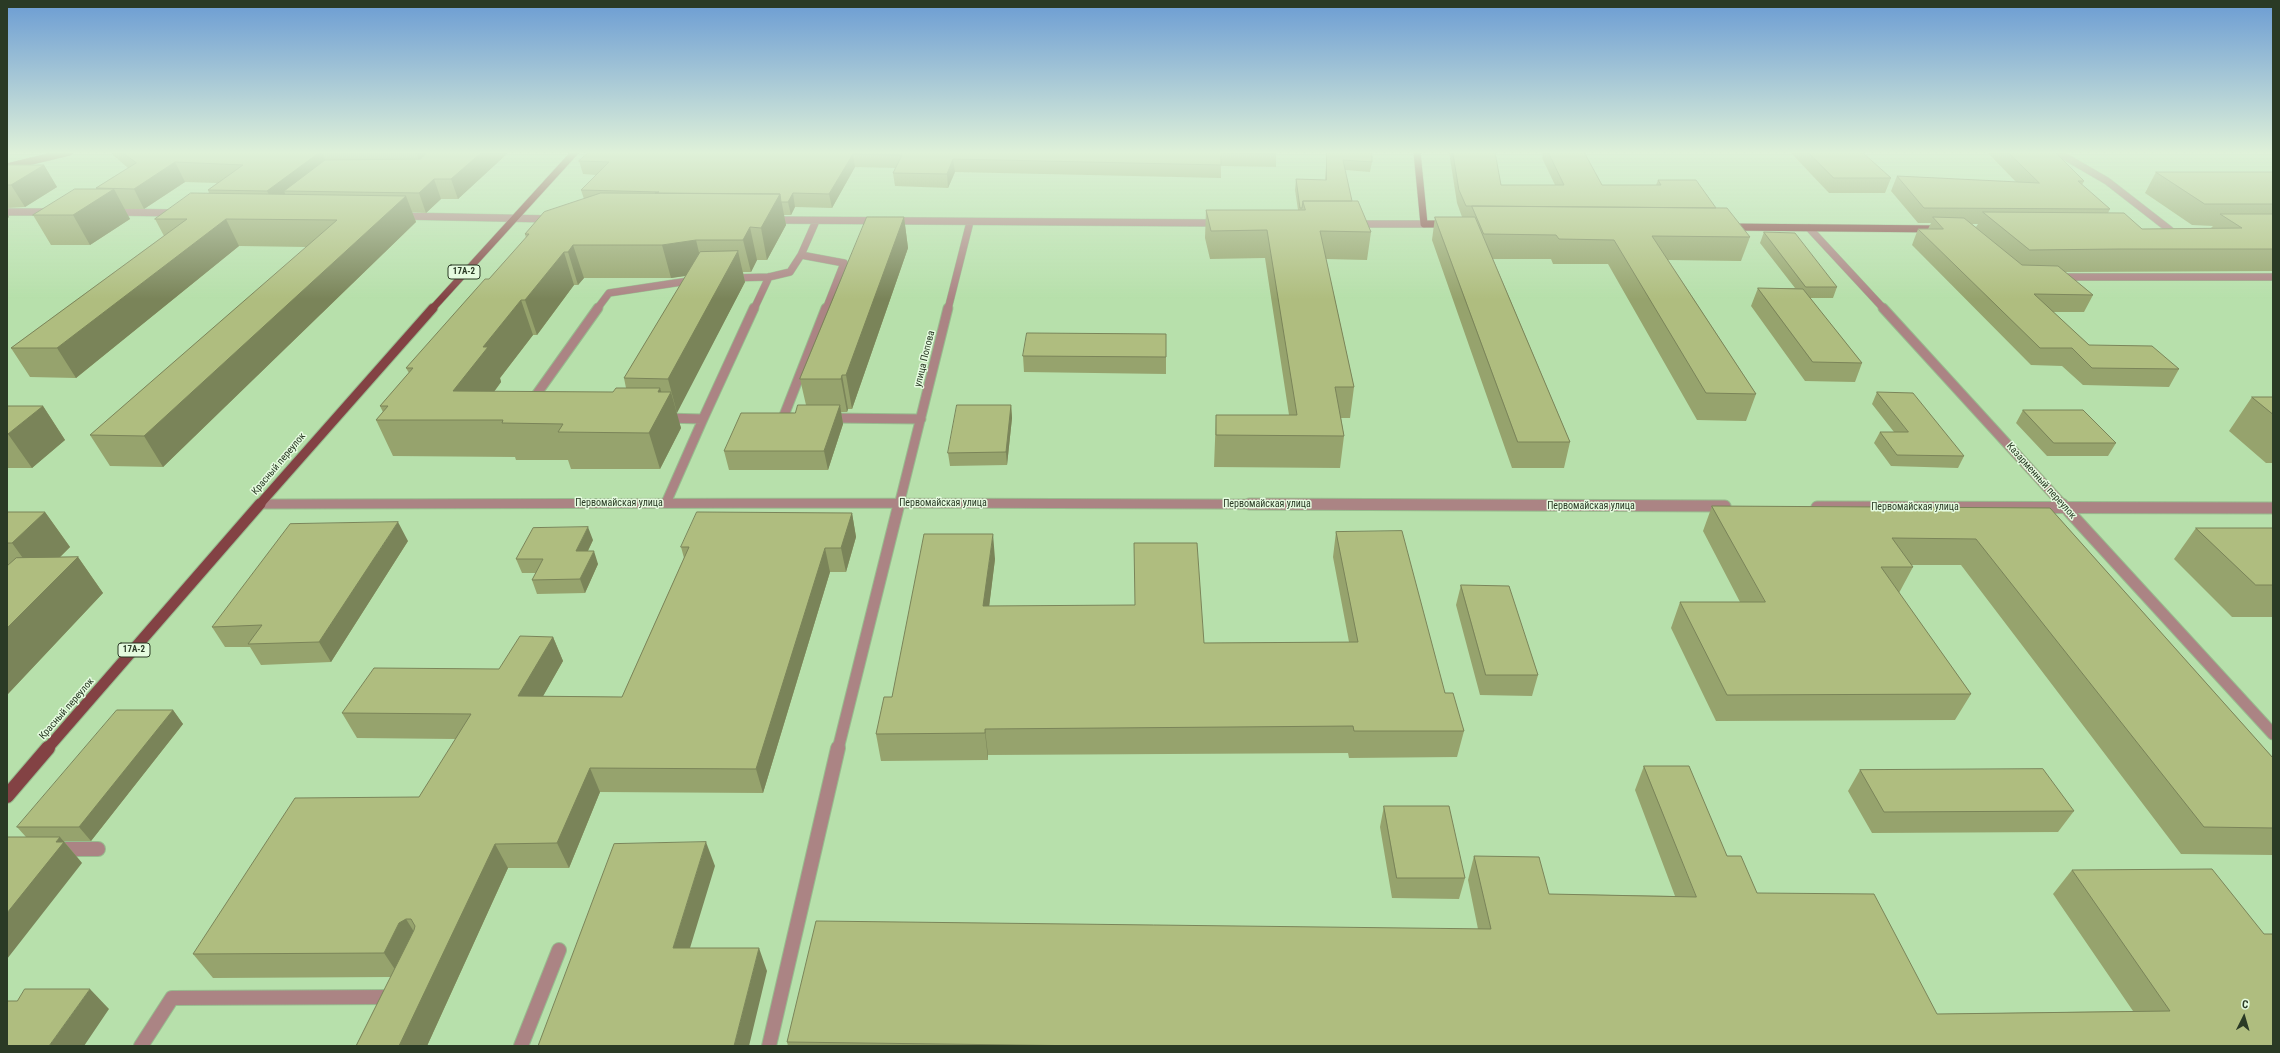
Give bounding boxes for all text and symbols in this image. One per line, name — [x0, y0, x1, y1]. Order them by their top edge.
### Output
road number: 17А-2 — [448, 265, 480, 279]
street label: улица Попова — [912, 330, 938, 388]
street label: Красный переулок — [250, 431, 308, 497]
street label: Казарменный переулок — [2004, 440, 2078, 522]
street label: Первомайская улица — [575, 497, 663, 509]
street label: Первомайская улица — [899, 497, 987, 509]
street label: Первомайская улица — [1223, 498, 1311, 510]
street label: Первомайская улица — [1547, 500, 1635, 512]
street label: Первомайская улица — [1871, 501, 1959, 513]
road number: 17А-2 — [118, 643, 150, 657]
street label: Красный переулок — [37, 676, 97, 742]
north arrow — [2224, 997, 2264, 1037]
text: С — [2241, 998, 2249, 1011]

